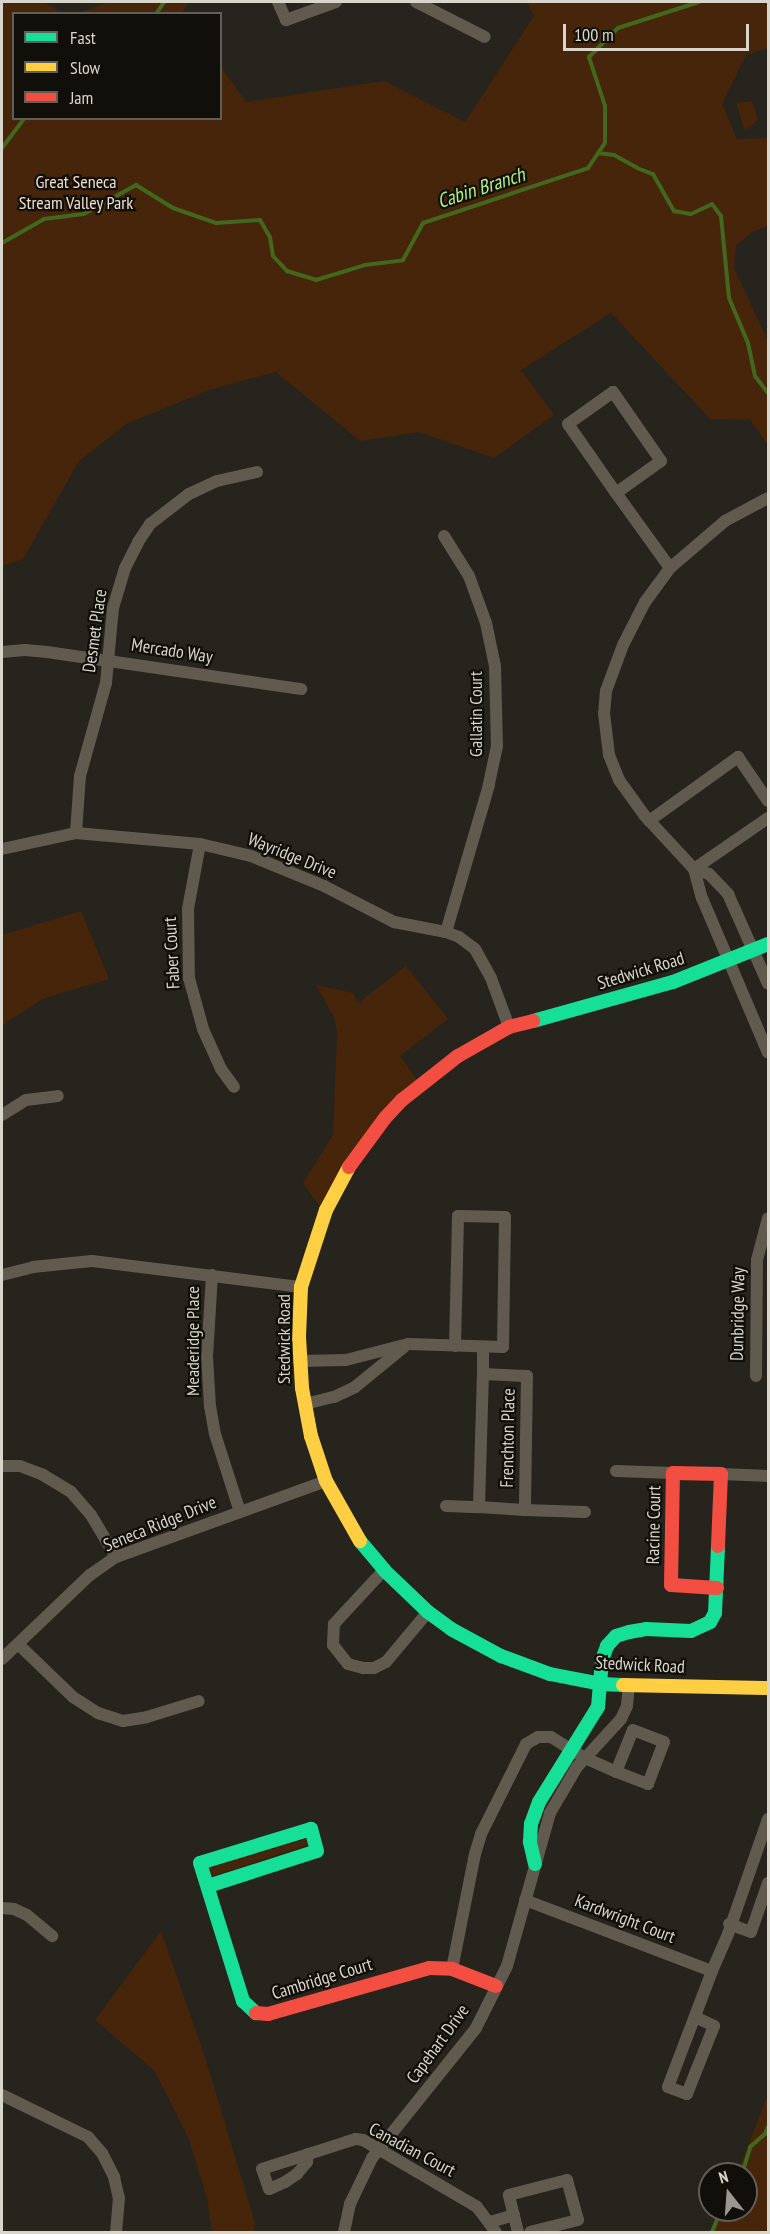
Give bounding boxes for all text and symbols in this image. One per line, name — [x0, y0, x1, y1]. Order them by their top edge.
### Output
legend — [12, 12, 222, 120]
scale bar — [566, 12, 752, 50]
text: 100 m — [574, 23, 614, 46]
text: Fast — [70, 26, 96, 49]
text: Slow — [70, 56, 100, 79]
text: Jam — [70, 86, 93, 109]
water label: Cabin Branch — [434, 163, 528, 213]
park label: Great Seneca Stream Valley Park — [18, 172, 134, 214]
street label: Desmet Place — [78, 588, 112, 674]
street label: Mercado Way — [130, 634, 214, 668]
street label: Gallatin Court — [465, 671, 487, 757]
street label: Wayridge Drive — [244, 828, 340, 884]
street label: Faber Court — [159, 916, 185, 990]
street label: Stedwick Road — [595, 947, 687, 995]
street label: Dunbridge Way — [726, 1267, 750, 1361]
street label: Meaderidge Place — [182, 1286, 204, 1396]
street label: Stedwick Road — [273, 1294, 295, 1384]
street label: Frenchton Place — [496, 1388, 520, 1488]
street label: Racine Court — [643, 1485, 665, 1565]
street label: Seneca Ridge Drive — [100, 1492, 220, 1556]
street label: Stedwick Road — [594, 1652, 686, 1678]
street label: Kardwright Court — [572, 1890, 678, 1948]
street label: Cambridge Court — [269, 1953, 375, 2005]
street label: Capehart Drive — [402, 2000, 474, 2088]
street label: Canadian Court — [365, 2118, 459, 2182]
north arrow — [698, 2162, 758, 2222]
text: N — [716, 2166, 730, 2188]

